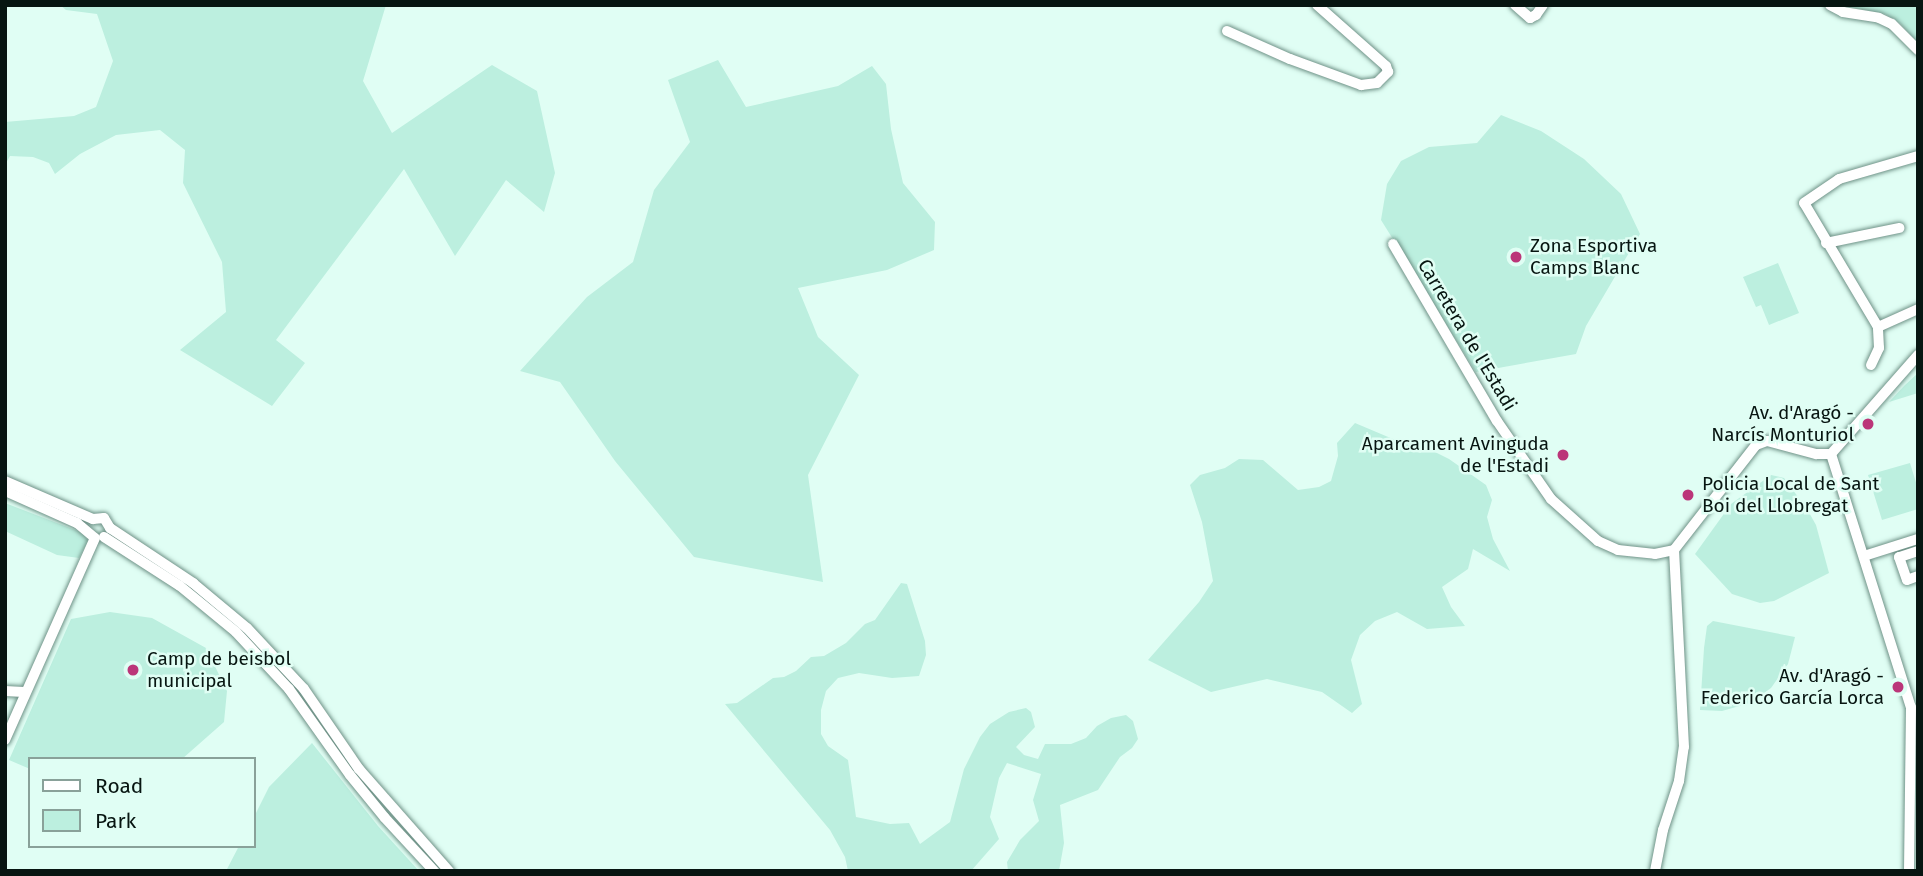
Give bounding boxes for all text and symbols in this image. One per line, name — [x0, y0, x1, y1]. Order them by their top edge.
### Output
place label: Zona Esportiva Camps Blanc — [1530, 235, 1657, 279]
marker: Zona Esportiva Camps Blanc — [1508, 249, 1524, 265]
street label: Carretera de l'Estadi — [1413, 255, 1521, 415]
place label: Av. d'Aragó - Narcís Monturiol — [1711, 402, 1854, 446]
marker: Av. d'Aragó - Narcís Monturiol — [1860, 416, 1876, 432]
place label: Aparcament Avinguda de l'Estadi — [1362, 433, 1549, 477]
marker: Aparcament Avinguda de l'Estadi — [1555, 447, 1571, 463]
place label: Policia Local de Sant Boi del Llobregat — [1702, 473, 1879, 517]
marker: Policia Local de Sant Boi del Llobregat — [1680, 487, 1696, 503]
place label: Camp de beisbol municipal — [147, 648, 291, 692]
marker: Camp de beisbol municipal — [125, 662, 141, 678]
place label: Av. d'Aragó - Federico García Lorca — [1701, 665, 1884, 709]
marker: Av. d'Aragó - Federico García Lorca — [1890, 679, 1906, 695]
legend — [28, 757, 256, 848]
text: Road — [95, 773, 143, 799]
text: Park — [95, 808, 136, 834]

